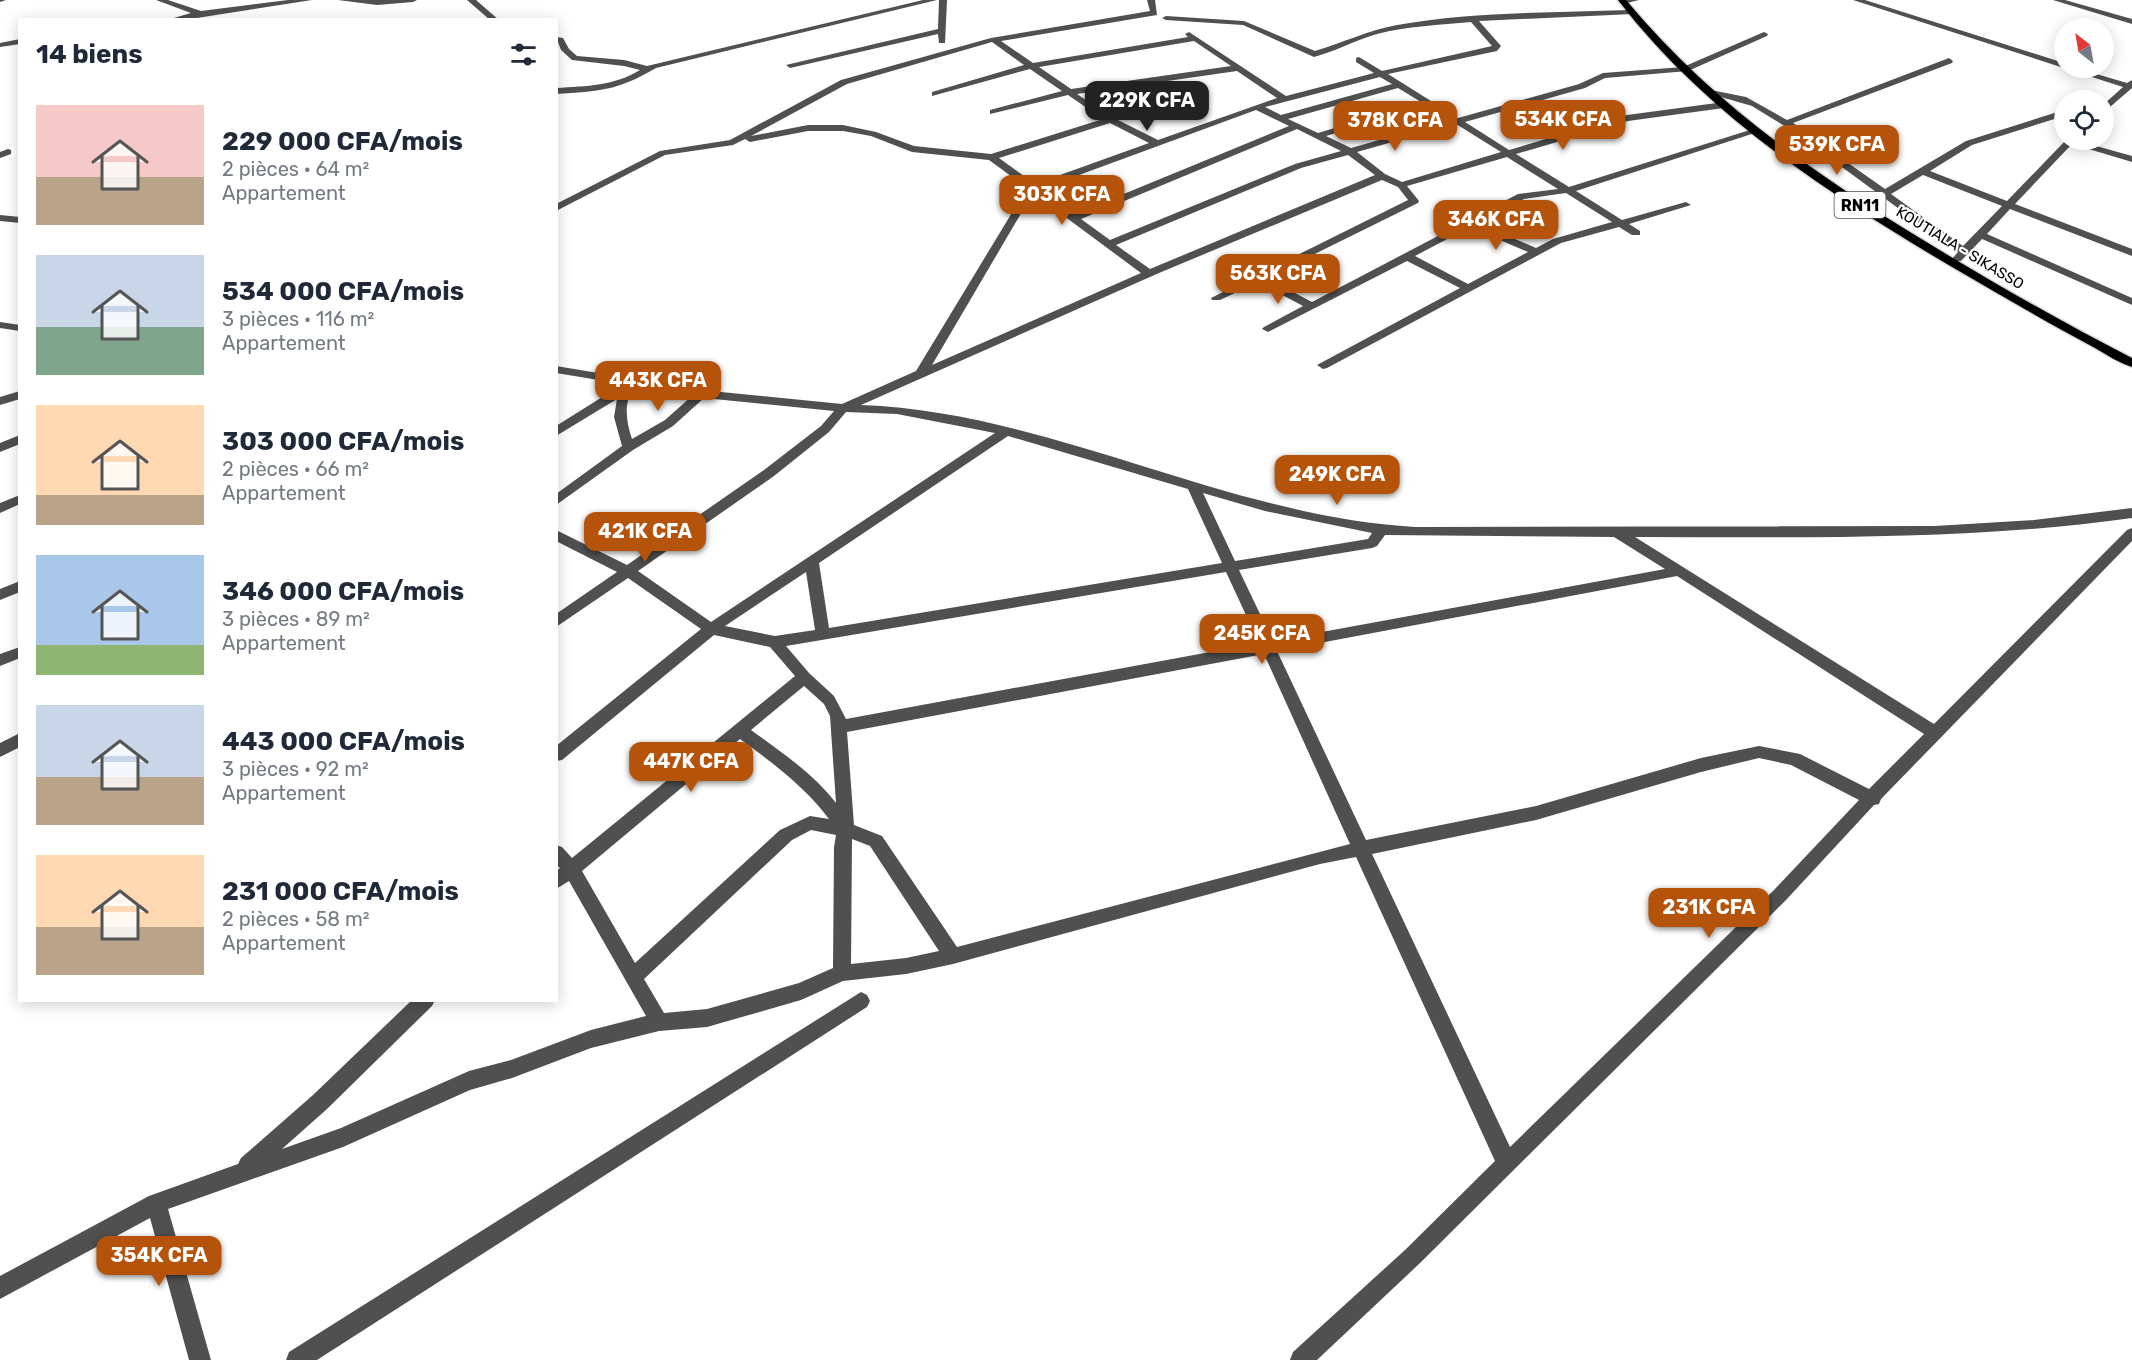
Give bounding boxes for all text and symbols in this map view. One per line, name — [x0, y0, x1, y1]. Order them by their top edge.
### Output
north arrow — [2054, 18, 2114, 78]
map controls — [2054, 18, 2114, 150]
icon: filters — [507, 38, 540, 71]
text: 14 biens — [36, 39, 143, 70]
pin: 229K CFA — [1085, 81, 1209, 132]
text: 229K CFA — [1099, 88, 1195, 112]
button: locate — [2054, 90, 2114, 150]
pin: 534K CFA — [1501, 100, 1625, 151]
pin: 378K CFA — [1333, 101, 1457, 152]
text: 534K CFA — [1514, 107, 1612, 131]
text: 378K CFA — [1347, 108, 1443, 132]
pin: 539K CFA — [1775, 125, 1899, 176]
text: 229 000 CFA/mois — [222, 126, 463, 157]
icon: home — [84, 129, 156, 201]
text: 539K CFA — [1789, 132, 1885, 156]
text: 2 pièces · 64 m² — [222, 157, 369, 181]
pin: 303K CFA — [1000, 175, 1124, 226]
text: Appartement — [222, 181, 346, 205]
text: 303K CFA — [1013, 182, 1111, 206]
road number: RN11 — [1834, 192, 1886, 218]
pin: 346K CFA — [1434, 200, 1558, 251]
street label: KOUTIALA - SIKASSO — [1893, 203, 2027, 293]
text: 346K CFA — [1447, 207, 1545, 231]
pin: 563K CFA — [1216, 254, 1340, 305]
text: 563K CFA — [1230, 261, 1326, 285]
text: 534 000 CFA/mois — [222, 276, 464, 307]
icon: home — [84, 279, 156, 351]
text: 3 pièces · 116 m² — [222, 307, 374, 331]
text: Appartement — [222, 331, 346, 355]
pin: 443K CFA — [596, 361, 720, 412]
text: 443K CFA — [609, 368, 707, 392]
text: 303 000 CFA/mois — [222, 426, 464, 457]
icon: home — [84, 429, 156, 501]
pin: 249K CFA — [1275, 455, 1399, 506]
text: 2 pièces · 66 m² — [222, 457, 369, 481]
text: 249K CFA — [1289, 462, 1385, 486]
text: Appartement — [222, 481, 346, 505]
pin: 421K CFA — [583, 512, 707, 563]
text: 421K CFA — [598, 519, 692, 543]
text: 346 000 CFA/mois — [222, 576, 464, 607]
icon: home — [84, 579, 156, 651]
text: 3 pièces · 89 m² — [222, 607, 370, 631]
pin: 245K CFA — [1200, 614, 1324, 665]
text: 245K CFA — [1214, 621, 1310, 645]
text: Appartement — [222, 631, 346, 655]
text: 443 000 CFA/mois — [222, 726, 465, 757]
icon: home — [84, 729, 156, 801]
pin: 447K CFA — [629, 742, 753, 793]
text: 447K CFA — [643, 749, 739, 773]
text: 3 pièces · 92 m² — [222, 757, 369, 781]
text: Appartement — [222, 781, 346, 805]
text: 231 000 CFA/mois — [222, 876, 459, 907]
icon: home — [84, 879, 156, 951]
pin: 231K CFA — [1647, 888, 1771, 939]
text: 231K CFA — [1662, 895, 1756, 919]
text: 2 pièces · 58 m² — [222, 907, 370, 931]
text: Appartement — [222, 931, 346, 955]
pin: 354K CFA — [97, 1236, 221, 1287]
text: 354K CFA — [110, 1243, 208, 1267]

